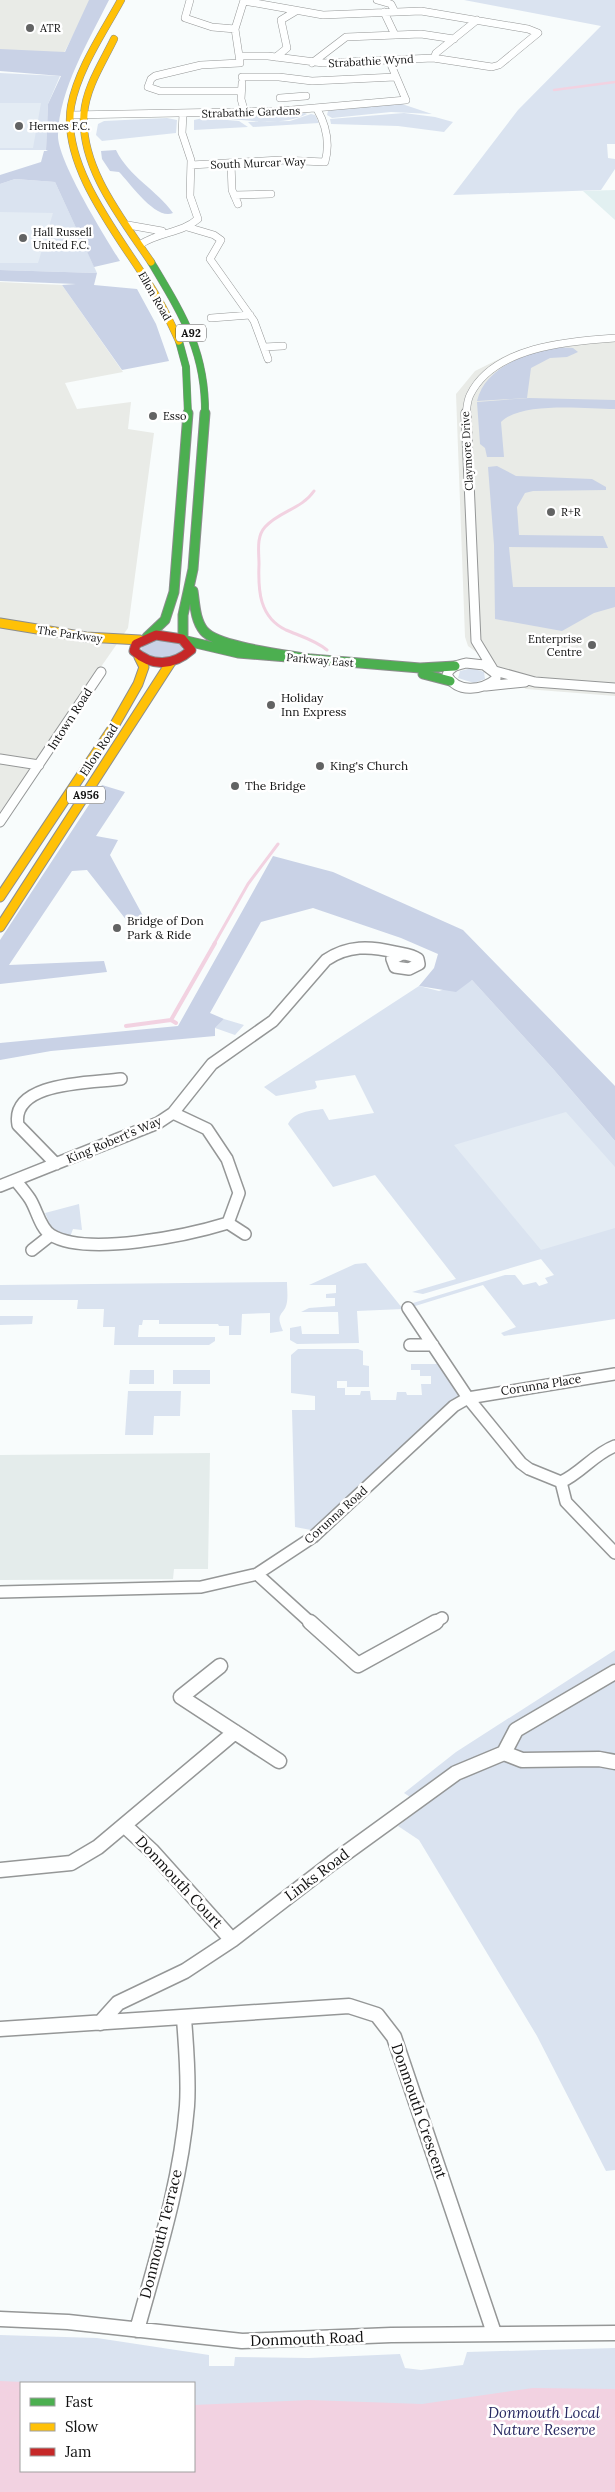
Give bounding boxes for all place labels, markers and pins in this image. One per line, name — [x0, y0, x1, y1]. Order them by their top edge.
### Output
place label: ATR — [39, 21, 61, 35]
marker: ATR — [24, 22, 36, 34]
place label: Hermes F.C. — [29, 119, 90, 133]
marker: Hermes F.C. — [13, 120, 25, 132]
place label: Hall Russell United F.C. — [33, 225, 92, 252]
marker: Hall Russell United F.C. — [17, 232, 29, 244]
place label: Esso — [163, 409, 186, 423]
marker: Esso — [147, 410, 159, 422]
place label: R+R — [561, 505, 581, 519]
marker: R+R — [545, 506, 557, 518]
place label: Enterprise Centre — [528, 632, 582, 659]
marker: Enterprise Centre — [586, 639, 598, 651]
place label: Holiday Inn Express — [281, 690, 347, 719]
marker: Holiday Inn Express — [265, 699, 277, 711]
place label: King's Church — [330, 758, 408, 773]
marker: King's Church — [314, 760, 326, 772]
place label: The Bridge — [245, 778, 306, 793]
marker: The Bridge — [229, 780, 241, 792]
place label: Bridge of Don Park & Ride — [127, 913, 204, 942]
marker: Bridge of Don Park & Ride — [111, 922, 123, 934]

